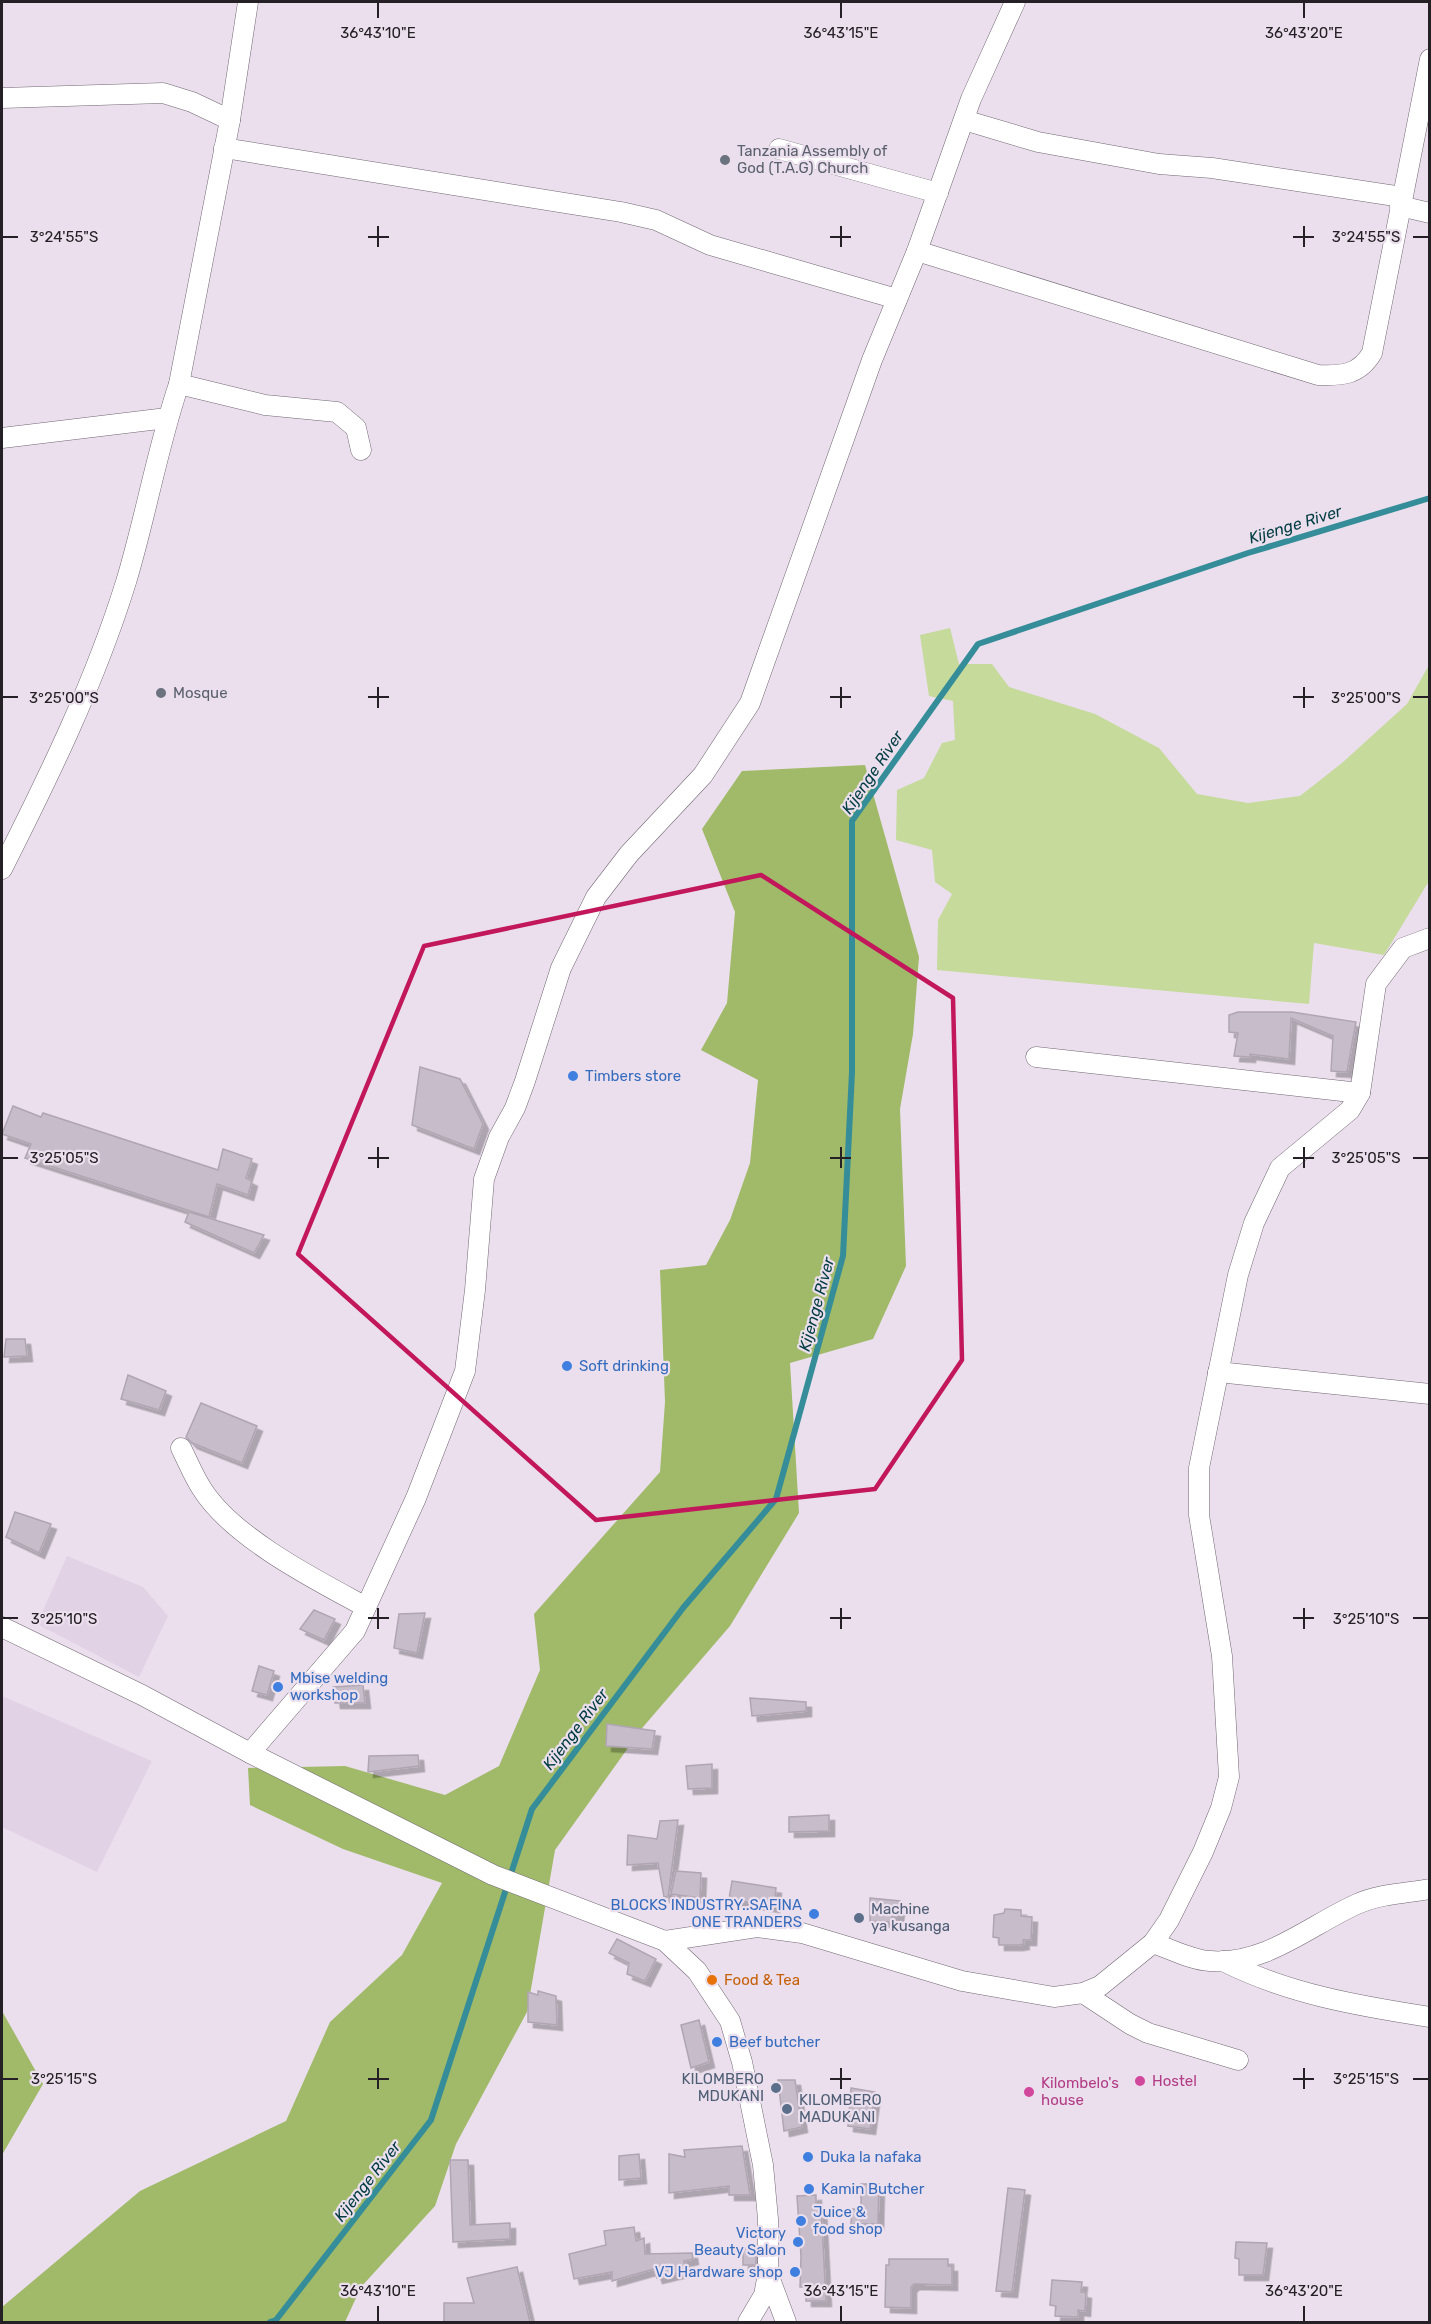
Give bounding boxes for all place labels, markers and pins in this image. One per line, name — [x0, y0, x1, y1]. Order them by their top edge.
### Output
place label: Tanzania Assembly of God (T.A.G) Church — [737, 142, 888, 177]
marker: Tanzania Assembly of God (T.A.G) Church — [718, 153, 732, 167]
place label: Mosque — [173, 684, 228, 702]
marker: Mosque — [154, 686, 168, 700]
place label: Timbers store — [585, 1067, 681, 1085]
marker: Timbers store — [566, 1069, 580, 1083]
place label: Soft drinking — [579, 1357, 669, 1375]
marker: Soft drinking — [560, 1359, 574, 1373]
place label: Mbise welding workshop — [290, 1669, 388, 1704]
marker: Mbise welding workshop — [271, 1680, 285, 1694]
place label: BLOCKS INDUSTRY..SAFINA ONE TRANDERS — [610, 1896, 802, 1931]
place label: Machine ya kusanga — [871, 1900, 950, 1935]
marker: BLOCKS INDUSTRY..SAFINA ONE TRANDERS — [807, 1907, 821, 1921]
marker: Machine ya kusanga — [852, 1911, 866, 1925]
place label: Food & Tea — [724, 1971, 800, 1989]
marker: Food & Tea — [705, 1973, 719, 1987]
place label: Beef butcher — [729, 2033, 821, 2051]
marker: Beef butcher — [710, 2035, 724, 2049]
place label: KILOMBERO MDUKANI — [681, 2070, 764, 2105]
place label: Hostel — [1152, 2072, 1197, 2090]
place label: Kilombelo's house — [1041, 2074, 1119, 2109]
marker: Hostel — [1133, 2074, 1147, 2088]
marker: KILOMBERO MDUKANI — [769, 2081, 783, 2095]
marker: Kilombelo's house — [1022, 2085, 1036, 2099]
place label: KILOMBERO MADUKANI — [799, 2091, 882, 2126]
marker: KILOMBERO MADUKANI — [780, 2102, 794, 2116]
place label: Duka la nafaka — [820, 2148, 922, 2166]
marker: Duka la nafaka — [801, 2150, 815, 2164]
place label: Kamin Butcher — [821, 2180, 925, 2198]
marker: Kamin Butcher — [802, 2182, 816, 2196]
place label: Juice & food shop — [813, 2203, 883, 2238]
marker: Juice & food shop — [794, 2214, 808, 2228]
place label: Victory Beauty Salon — [694, 2224, 786, 2259]
marker: Victory Beauty Salon — [791, 2235, 805, 2249]
place label: VJ Hardware shop — [655, 2263, 783, 2281]
marker: VJ Hardware shop — [788, 2265, 802, 2279]

